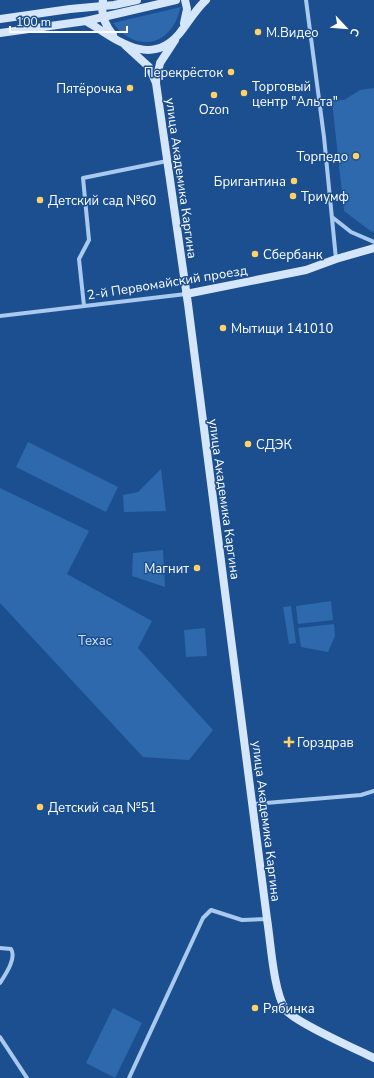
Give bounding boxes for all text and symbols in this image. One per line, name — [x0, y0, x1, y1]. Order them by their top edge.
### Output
scale bar — [10, 8, 127, 34]
north arrow — [326, 8, 366, 48]
text: 100 m — [16, 14, 51, 30]
place label: М.Видео — [266, 24, 319, 42]
text: С — [346, 26, 363, 39]
marker: М.Видео — [253, 27, 263, 37]
place label: Перекрёсток — [144, 64, 223, 82]
marker: Перекрёсток — [226, 67, 236, 77]
place label: Торговый центр "Альта" — [252, 78, 338, 111]
place label: Пятёрочка — [56, 80, 122, 98]
marker: Пятёрочка — [125, 83, 135, 93]
marker: Торговый центр "Альта" — [239, 88, 249, 98]
marker: Ozon — [209, 90, 219, 100]
street label: улица Академика Каргина — [161, 97, 201, 260]
place label: Ozon — [199, 101, 229, 119]
place label: Торпедо — [296, 148, 348, 166]
marker: Торпедо — [351, 151, 361, 161]
place label: Бригантина — [214, 173, 286, 191]
marker: Бригантина — [289, 176, 299, 186]
place label: Триумф — [301, 188, 349, 206]
marker: Триумф — [288, 191, 298, 201]
place label: Детский сад №60 — [48, 192, 156, 210]
marker: Детский сад №60 — [35, 195, 45, 205]
place label: Сбербанк — [263, 246, 323, 264]
marker: Сбербанк — [250, 249, 260, 259]
street label: 2-й Первомайский проезд — [86, 261, 249, 305]
place label: Мытищи 141010 — [231, 320, 334, 338]
marker: Мытищи 141010 — [218, 323, 228, 333]
street label: улица Академика Каргина — [204, 418, 244, 581]
place label: СДЭК — [256, 436, 293, 454]
marker: СДЭК — [243, 439, 253, 449]
place label: Магнит — [144, 560, 189, 578]
marker: Магнит — [192, 563, 202, 573]
park label: Техас — [78, 632, 112, 650]
place label: Горздрав — [297, 734, 354, 752]
marker: Горздрав — [284, 737, 294, 747]
street label: улица Академика Каргина — [247, 740, 285, 903]
place label: Детский сад №51 — [48, 799, 156, 817]
marker: Детский сад №51 — [35, 802, 45, 812]
place label: Рябинка — [263, 1000, 315, 1018]
marker: Рябинка — [250, 1003, 260, 1013]

